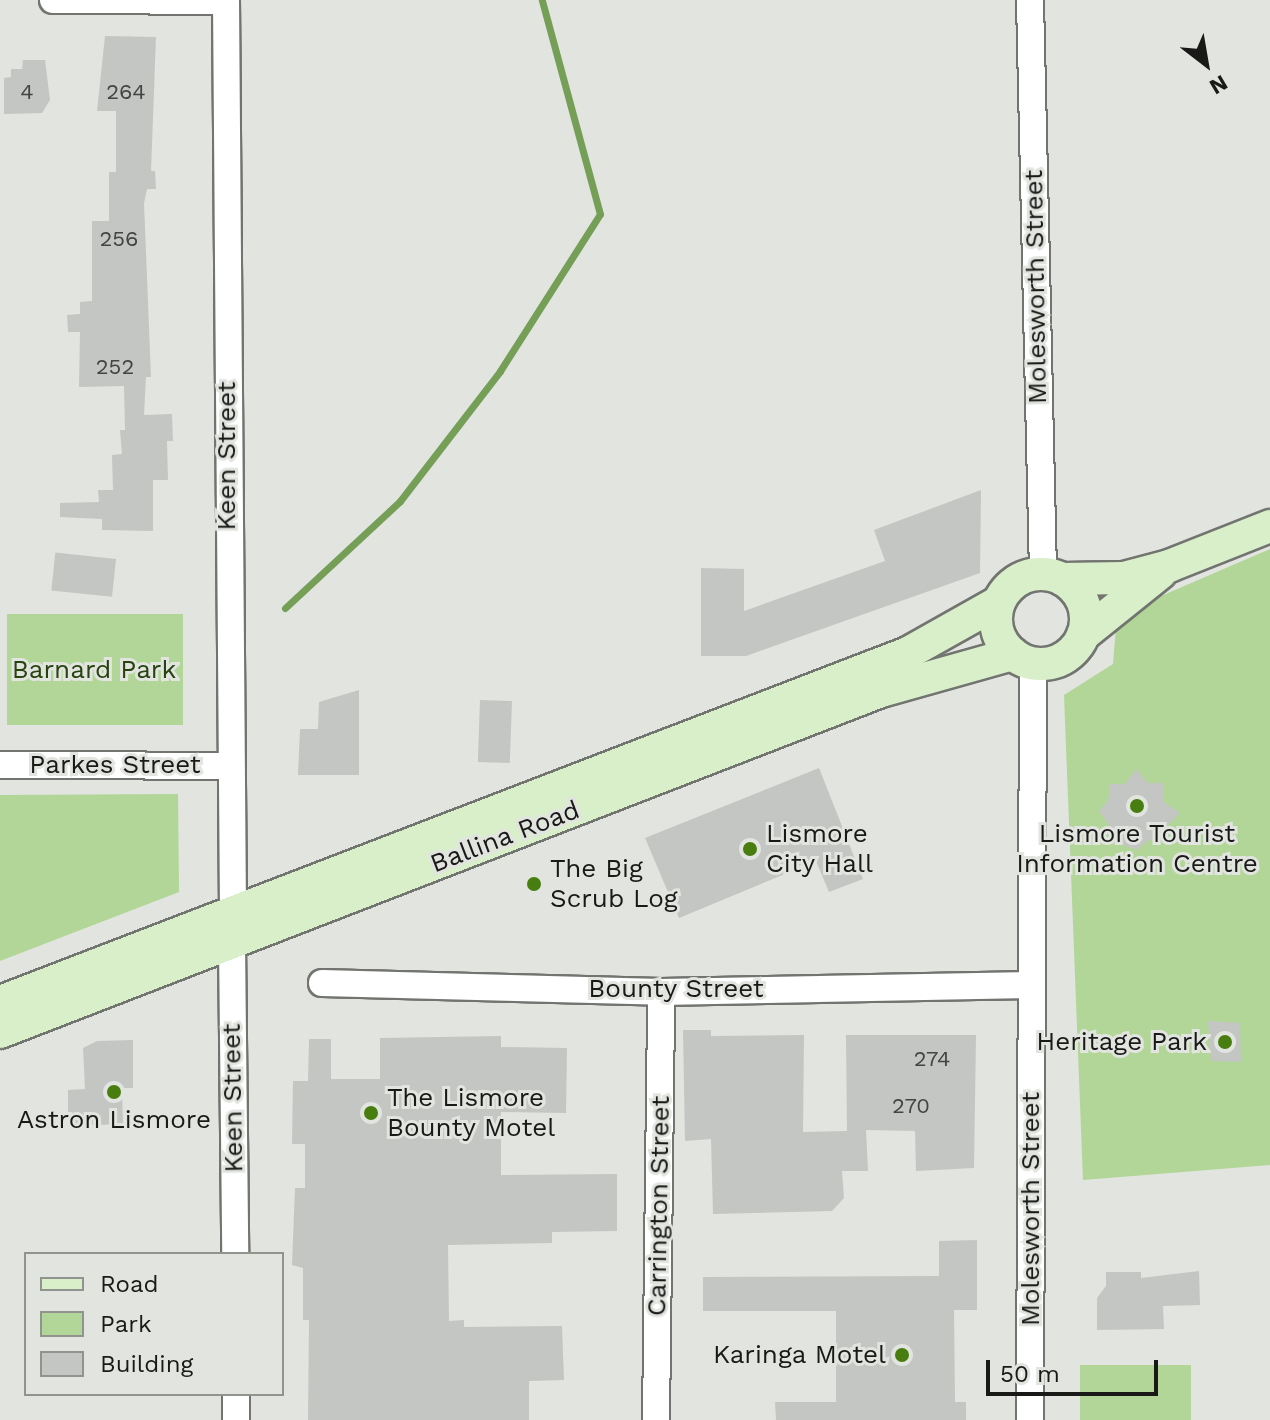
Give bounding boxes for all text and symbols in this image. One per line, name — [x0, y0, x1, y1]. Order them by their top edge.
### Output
north arrow — [1166, 24, 1246, 104]
text: N — [1205, 70, 1232, 100]
house number: 4 — [20, 79, 34, 105]
house number: 264 — [106, 79, 146, 105]
street label: Molesworth Street — [1018, 170, 1054, 404]
house number: 256 — [99, 226, 139, 252]
house number: 252 — [96, 354, 134, 380]
street label: Keen Street — [211, 381, 243, 531]
park label: Barnard Park — [12, 654, 176, 686]
street label: Parkes Street — [29, 749, 201, 781]
street label: Ballina Road — [426, 794, 584, 880]
marker: Lismore Tourist Information Centre — [1128, 797, 1146, 815]
place label: Lismore City Hall — [766, 818, 873, 880]
place label: Lismore Tourist Information Centre — [1016, 818, 1258, 880]
marker: Lismore City Hall — [741, 840, 759, 858]
place label: The Big Scrub Log — [550, 853, 678, 914]
marker: The Big Scrub Log — [525, 875, 543, 893]
street label: Bounty Street — [588, 973, 764, 1005]
street label: Keen Street — [216, 1023, 250, 1173]
place label: Heritage Park — [1036, 1026, 1207, 1058]
marker: Heritage Park — [1214, 1031, 1236, 1053]
house number: 274 — [914, 1046, 950, 1072]
place label: The Lismore Bounty Motel — [387, 1082, 556, 1144]
marker: Astron Lismore — [105, 1083, 123, 1101]
street label: Molesworth Street — [1015, 1092, 1047, 1326]
house number: 270 — [892, 1093, 930, 1119]
street label: Carrington Street — [641, 1096, 677, 1316]
place label: Astron Lismore — [17, 1104, 211, 1136]
marker: The Lismore Bounty Motel — [362, 1104, 380, 1122]
legend — [24, 1252, 284, 1396]
text: Road — [100, 1270, 159, 1298]
text: Park — [100, 1310, 152, 1338]
place label: Karinga Motel — [712, 1339, 886, 1371]
scale bar — [990, 1344, 1162, 1394]
marker: Karinga Motel — [893, 1346, 911, 1364]
text: Building — [100, 1350, 193, 1378]
text: 50 m — [1000, 1360, 1060, 1388]

